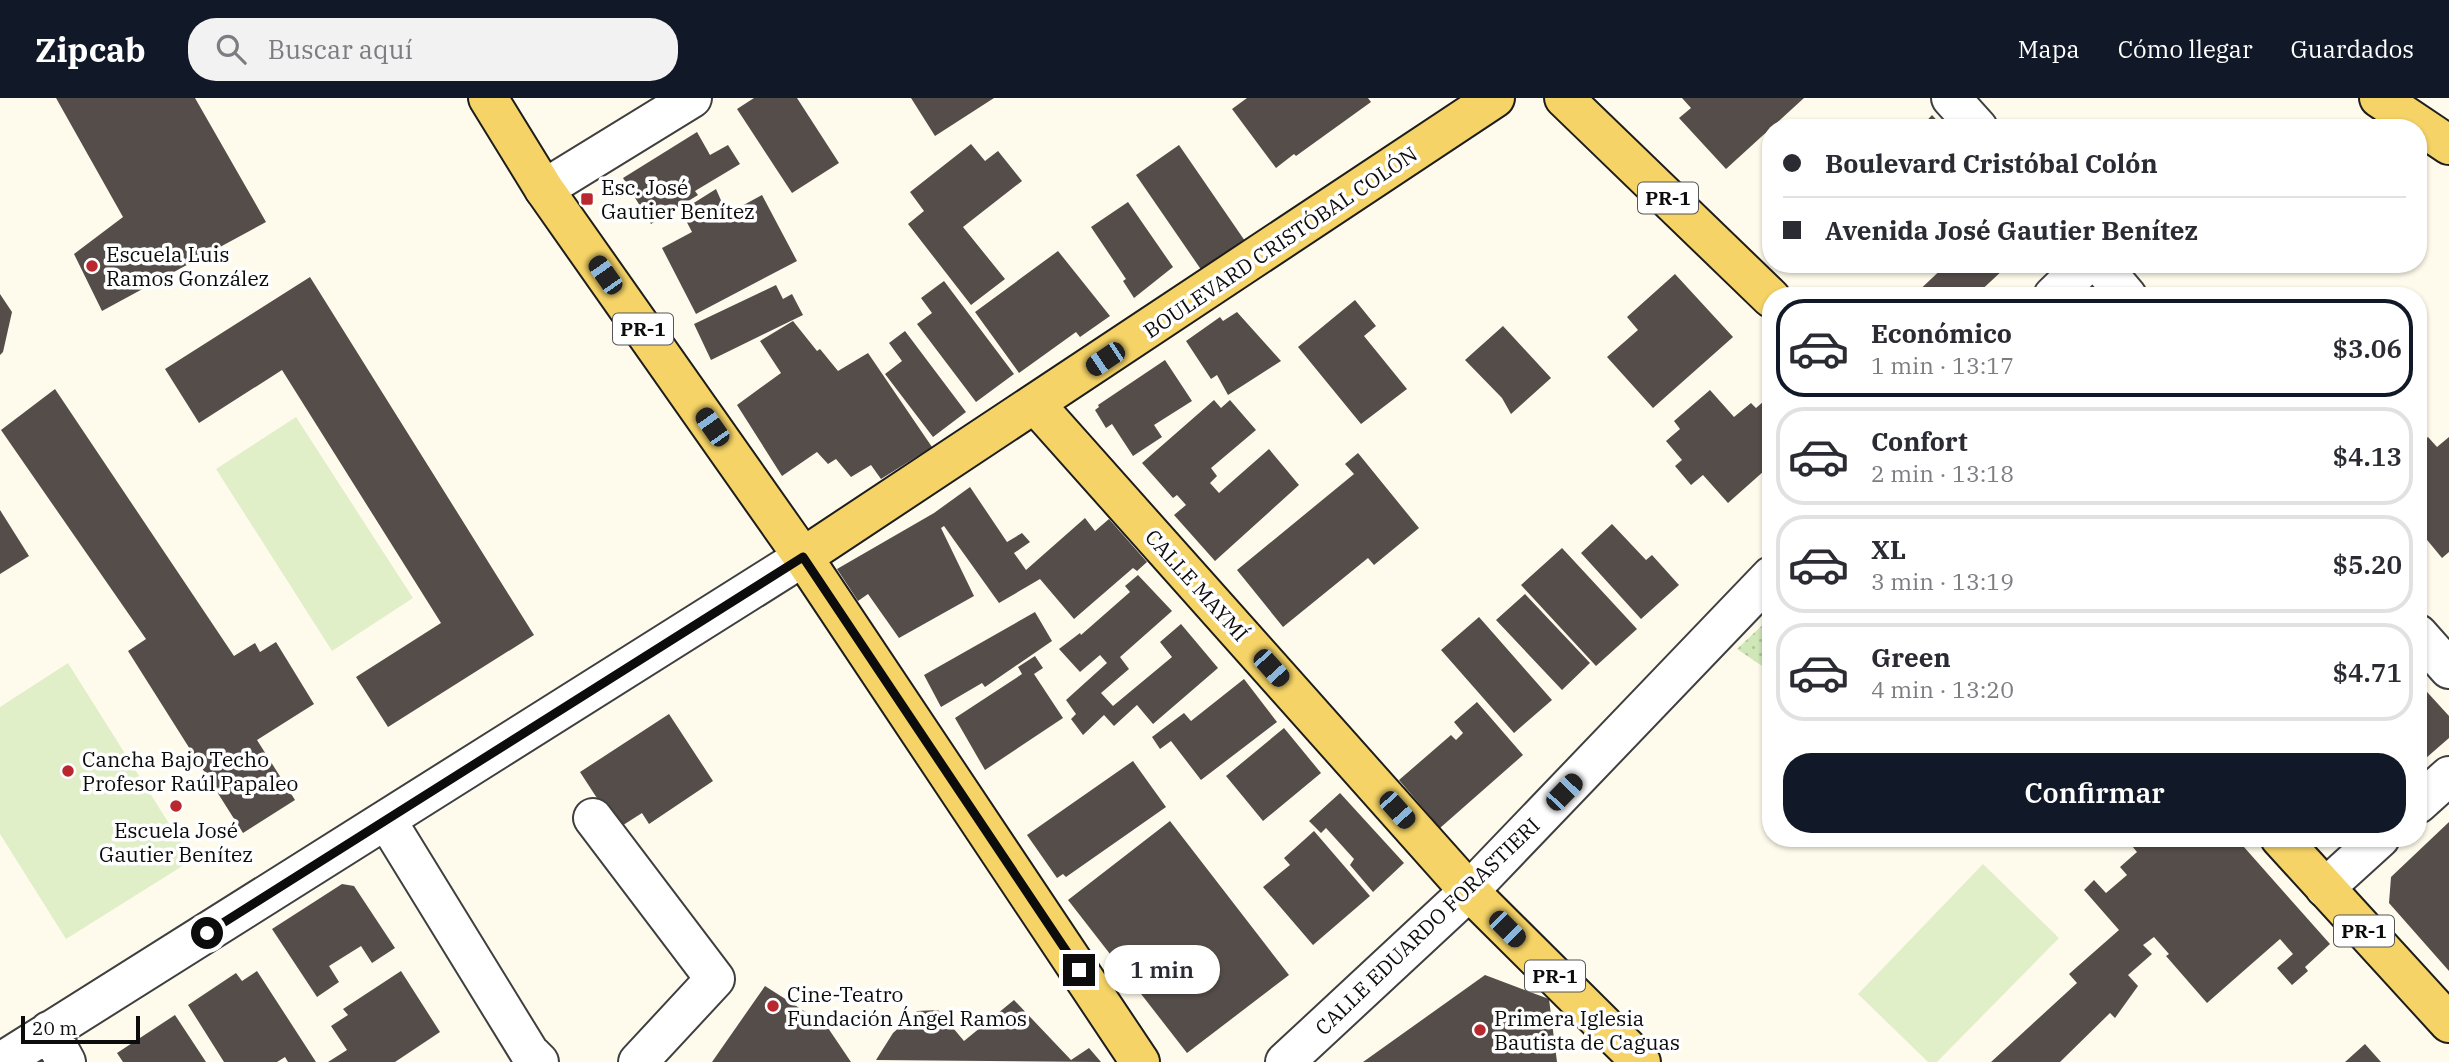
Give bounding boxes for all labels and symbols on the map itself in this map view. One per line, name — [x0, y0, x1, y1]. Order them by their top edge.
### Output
street label: BOULEVARD CRISTÓBAL COLÓN — [1138, 140, 1422, 344]
place label: Esc. José Gautier Benítez — [601, 173, 755, 225]
road number: PR-1 — [1638, 183, 1698, 214]
marker: Esc. José Gautier Benítez — [579, 191, 595, 207]
place label: Escuela Luis Ramos González — [106, 240, 269, 292]
car — [585, 252, 626, 298]
marker: Escuela Luis Ramos González — [84, 258, 100, 274]
road number: PR-1 — [613, 314, 673, 344]
car — [1082, 339, 1129, 379]
car — [692, 404, 733, 450]
street label: CALLE MAYMÍ — [1139, 523, 1255, 647]
car — [1250, 645, 1293, 691]
place label: Cancha Bajo Techo Profesor Raúl Papaleo — [82, 745, 298, 797]
marker: Cancha Bajo Techo Profesor Raúl Papaleo — [60, 763, 76, 779]
car — [1542, 770, 1587, 814]
car — [1376, 787, 1419, 833]
marker: Escuela José Gautier Benítez — [168, 798, 184, 814]
street label: CALLE EDUARDO FORASTIERI — [1309, 811, 1545, 1041]
place label: Escuela José Gautier Benítez — [99, 816, 253, 868]
car — [1485, 907, 1530, 951]
road number: PR-1 — [2334, 916, 2394, 946]
route start — [191, 917, 223, 949]
callout: 1 min — [1104, 946, 1219, 994]
route end — [1063, 954, 1095, 986]
road number: PR-1 — [1525, 960, 1585, 992]
place label: Cine-Teatro Fundación Ángel Ramos — [787, 980, 1027, 1032]
marker: Cine-Teatro Fundación Ángel Ramos — [765, 998, 781, 1014]
place label: Primera Iglesia Bautista de Caguas — [1494, 1004, 1680, 1056]
scale bar — [21, 1013, 140, 1045]
marker: Primera Iglesia Bautista de Caguas — [1472, 1022, 1488, 1038]

